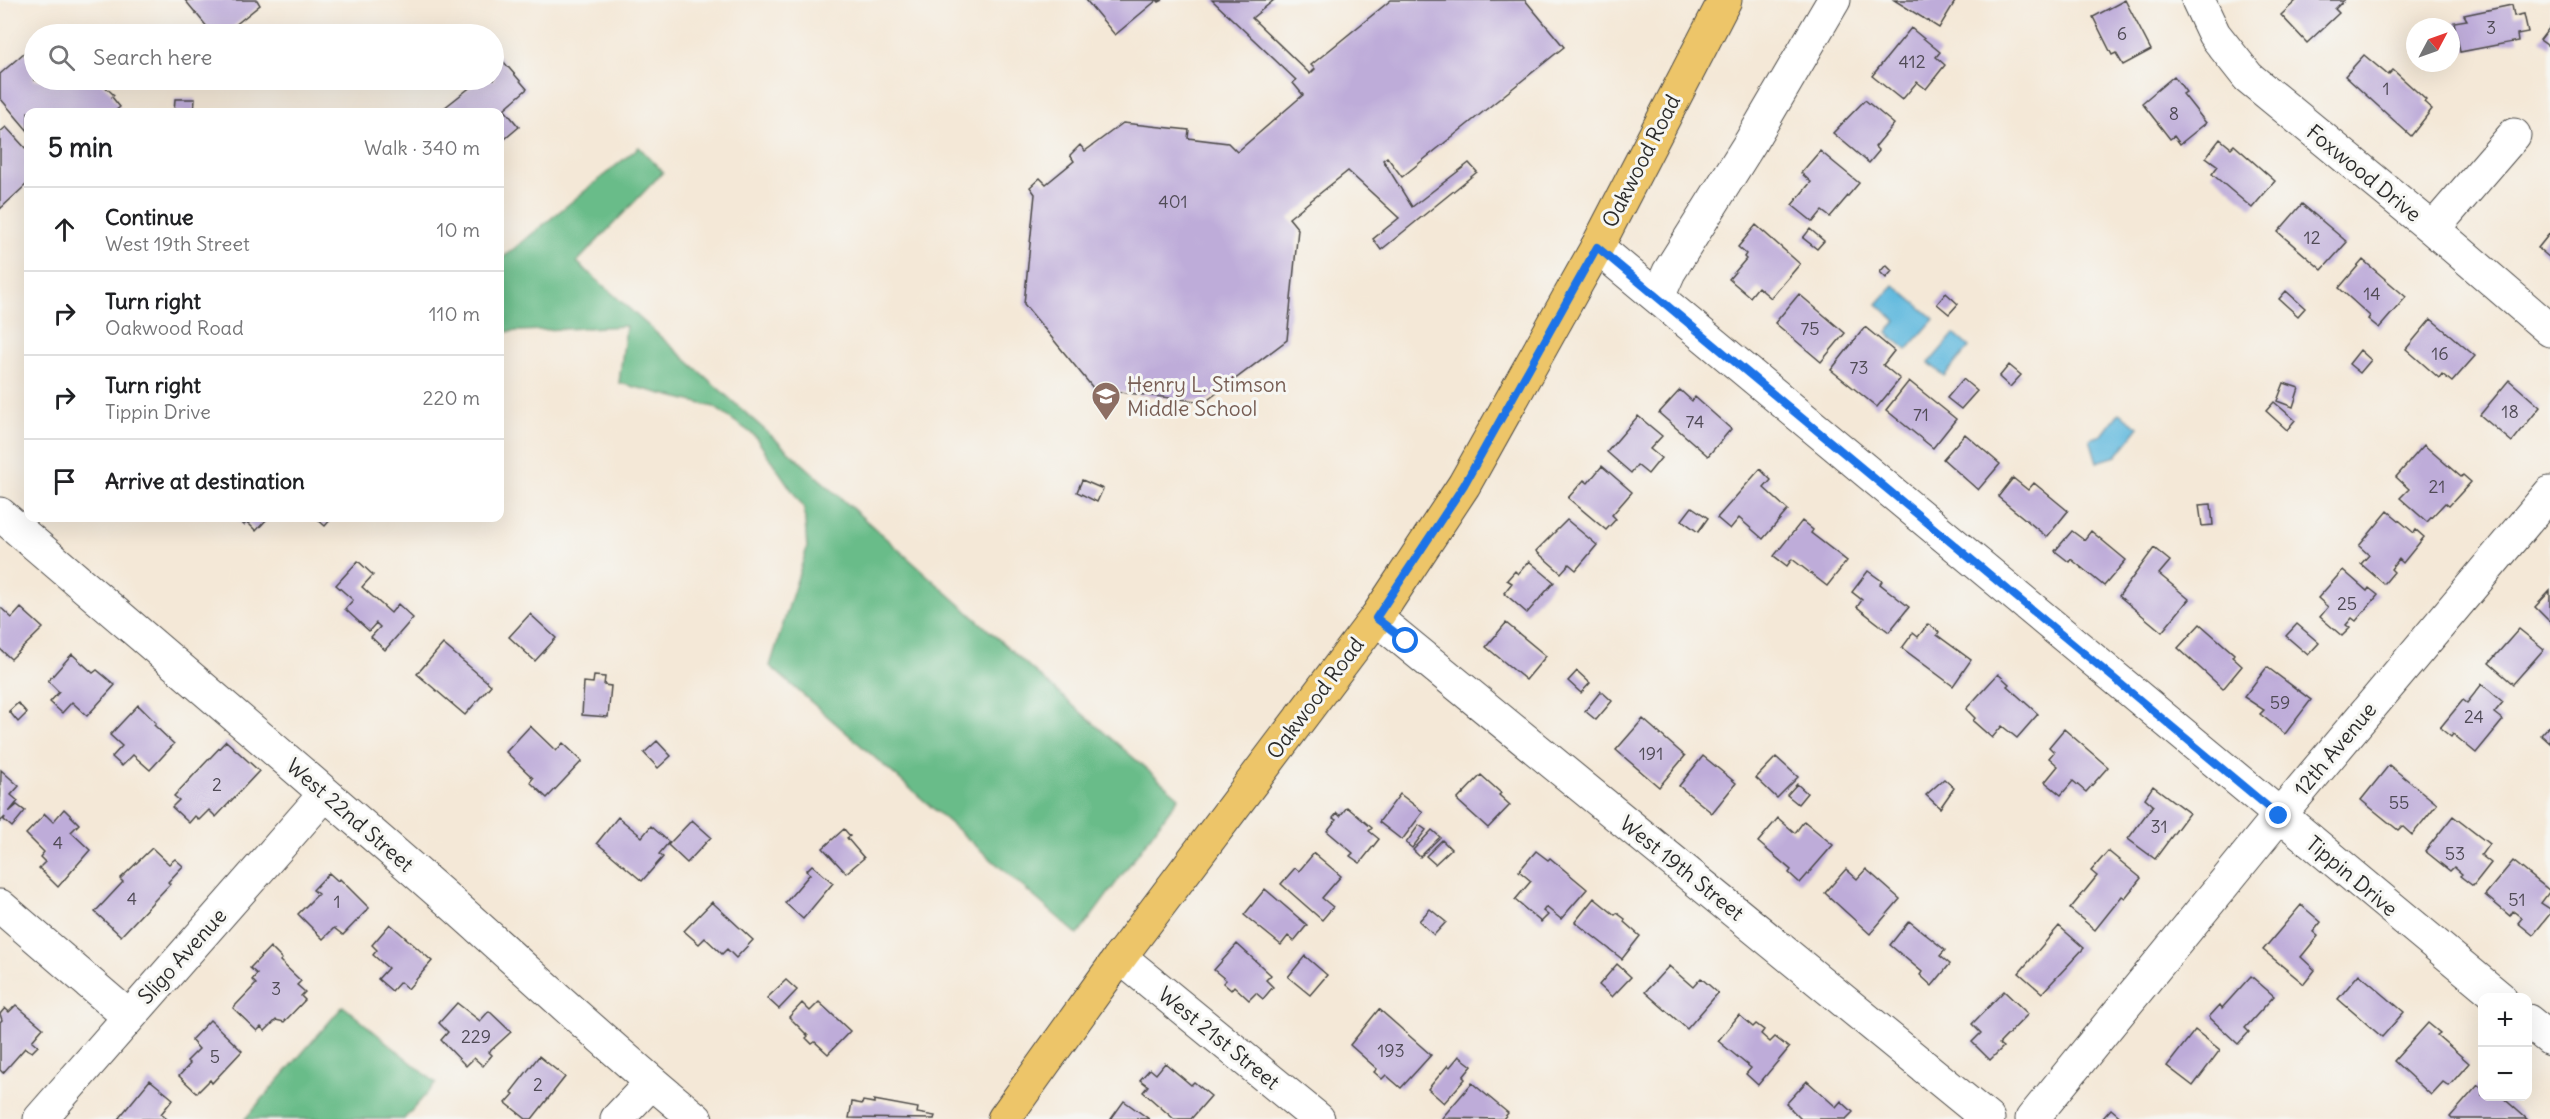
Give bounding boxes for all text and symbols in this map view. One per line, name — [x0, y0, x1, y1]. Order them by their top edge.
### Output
house number: 3 — [2486, 16, 2496, 39]
north arrow — [2406, 18, 2460, 72]
house number: 6 — [2117, 22, 2127, 45]
search box — [24, 24, 504, 90]
icon: search — [45, 41, 78, 74]
text: Search here — [93, 43, 212, 71]
house number: 412 — [1898, 50, 1926, 73]
house number: 1 — [2382, 77, 2390, 100]
street label: Oakwood Road — [1596, 90, 1686, 232]
house number: 8 — [2169, 102, 2179, 125]
street label: Foxwood Drive — [2301, 118, 2427, 228]
text: 5 min — [48, 131, 113, 164]
text: Walk · 340 m — [364, 135, 480, 160]
house number: 401 — [1158, 190, 1188, 213]
text: Continue — [105, 203, 194, 231]
icon: ahead — [48, 213, 81, 246]
text: 10 m — [437, 217, 480, 242]
house number: 12 — [2303, 226, 2321, 249]
text: West 19th Street — [105, 231, 250, 256]
house number: 14 — [2363, 282, 2381, 305]
text: Turn right — [105, 287, 201, 315]
icon: right — [48, 297, 81, 330]
text: 110 m — [429, 301, 480, 326]
text: Oakwood Road — [105, 315, 244, 340]
house number: 75 — [1800, 317, 1820, 340]
house number: 16 — [2431, 342, 2449, 365]
house number: 73 — [1849, 356, 1869, 379]
text: Turn right — [105, 371, 201, 399]
place label: Henry L. Stimson Middle School — [1127, 371, 1287, 422]
school or university icon: Henry L. Stimson Middle School — [1090, 380, 1122, 422]
icon: right — [48, 381, 81, 414]
text: 220 m — [423, 385, 480, 410]
text: Tippin Drive — [105, 399, 211, 424]
house number: 18 — [2501, 400, 2519, 423]
house number: 71 — [1913, 403, 1929, 426]
house number: 74 — [1686, 410, 1704, 433]
icon: arrive — [48, 465, 81, 498]
text: Arrive at destination — [105, 467, 305, 495]
house number: 21 — [2428, 475, 2446, 498]
house number: 25 — [2337, 592, 2357, 615]
route start — [1392, 627, 1418, 653]
street label: Oakwood Road — [1260, 632, 1370, 764]
house number: 59 — [2270, 691, 2290, 714]
street label: 12th Avenue — [2288, 696, 2382, 802]
house number: 24 — [2464, 705, 2484, 728]
house number: 191 — [1639, 742, 1663, 765]
street label: West 22nd Street — [281, 752, 419, 878]
house number: 2 — [212, 773, 222, 796]
house number: 55 — [2389, 791, 2409, 814]
route end — [2265, 802, 2291, 828]
street label: West 19th Street — [1614, 810, 1750, 926]
house number: 31 — [2150, 815, 2168, 838]
street label: Tippin Drive — [2301, 830, 2403, 922]
house number: 4 — [53, 831, 63, 854]
house number: 53 — [2445, 842, 2465, 865]
house number: 4 — [127, 887, 137, 910]
house number: 51 — [2508, 888, 2526, 911]
house number: 1 — [333, 890, 341, 913]
street label: Sligo Avenue — [132, 902, 232, 1010]
house number: 3 — [271, 977, 281, 1000]
street label: West 21st Street — [1153, 981, 1285, 1095]
map controls — [2478, 993, 2532, 1101]
button: + — [2478, 993, 2532, 1047]
house number: 229 — [461, 1025, 491, 1048]
house number: 193 — [1377, 1039, 1405, 1062]
house number: 5 — [210, 1045, 220, 1068]
button: − — [2478, 1047, 2532, 1101]
house number: 2 — [533, 1073, 543, 1096]

